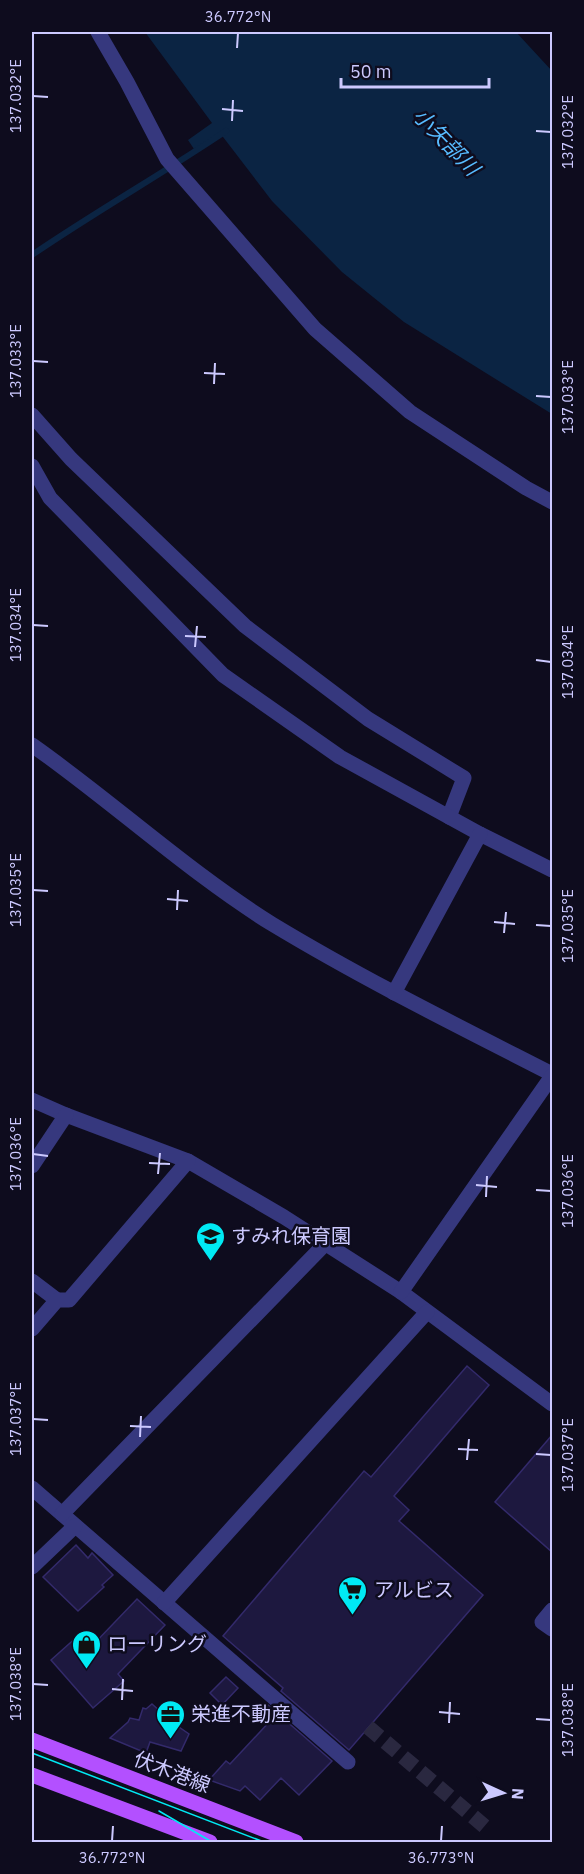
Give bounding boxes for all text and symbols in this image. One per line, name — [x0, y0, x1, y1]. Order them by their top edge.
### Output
text: 36.772°N — [205, 7, 271, 26]
scale bar — [341, 51, 490, 89]
text: 137.032°E — [6, 59, 25, 133]
text: 50 m — [350, 60, 392, 83]
text: 137.032°E — [558, 95, 577, 169]
water label: 小矢部川 — [407, 101, 487, 183]
text: 137.033°E — [6, 324, 25, 398]
text: 137.033°E — [558, 360, 577, 434]
text: 137.034°E — [6, 588, 25, 662]
text: 137.034°E — [558, 625, 577, 699]
text: 137.035°E — [6, 853, 25, 927]
text: 137.035°E — [558, 889, 577, 963]
text: 137.036°E — [6, 1117, 25, 1191]
text: 137.036°E — [558, 1154, 577, 1228]
school or university icon: すみれ保育園 — [194, 1220, 226, 1262]
place label: すみれ保育園 — [231, 1222, 351, 1249]
text: 137.037°E — [6, 1382, 25, 1456]
text: 137.037°E — [558, 1418, 577, 1492]
supermarket icon: アルビス — [337, 1574, 369, 1616]
place label: アルビス — [374, 1576, 454, 1603]
shop icon: ローリング — [70, 1628, 102, 1670]
place label: ローリング — [107, 1630, 207, 1657]
text: 137.038°E — [6, 1647, 25, 1721]
text: 137.038°E — [558, 1683, 577, 1757]
office icon: 栄進不動産 — [154, 1698, 186, 1740]
place label: 栄進不動産 — [191, 1700, 291, 1727]
street label: 伏木港線 — [130, 1745, 214, 1798]
north arrow — [473, 1763, 533, 1823]
text: N — [508, 1788, 528, 1801]
text: 36.772°N — [79, 1848, 145, 1867]
text: 36.773°N — [408, 1848, 474, 1867]

